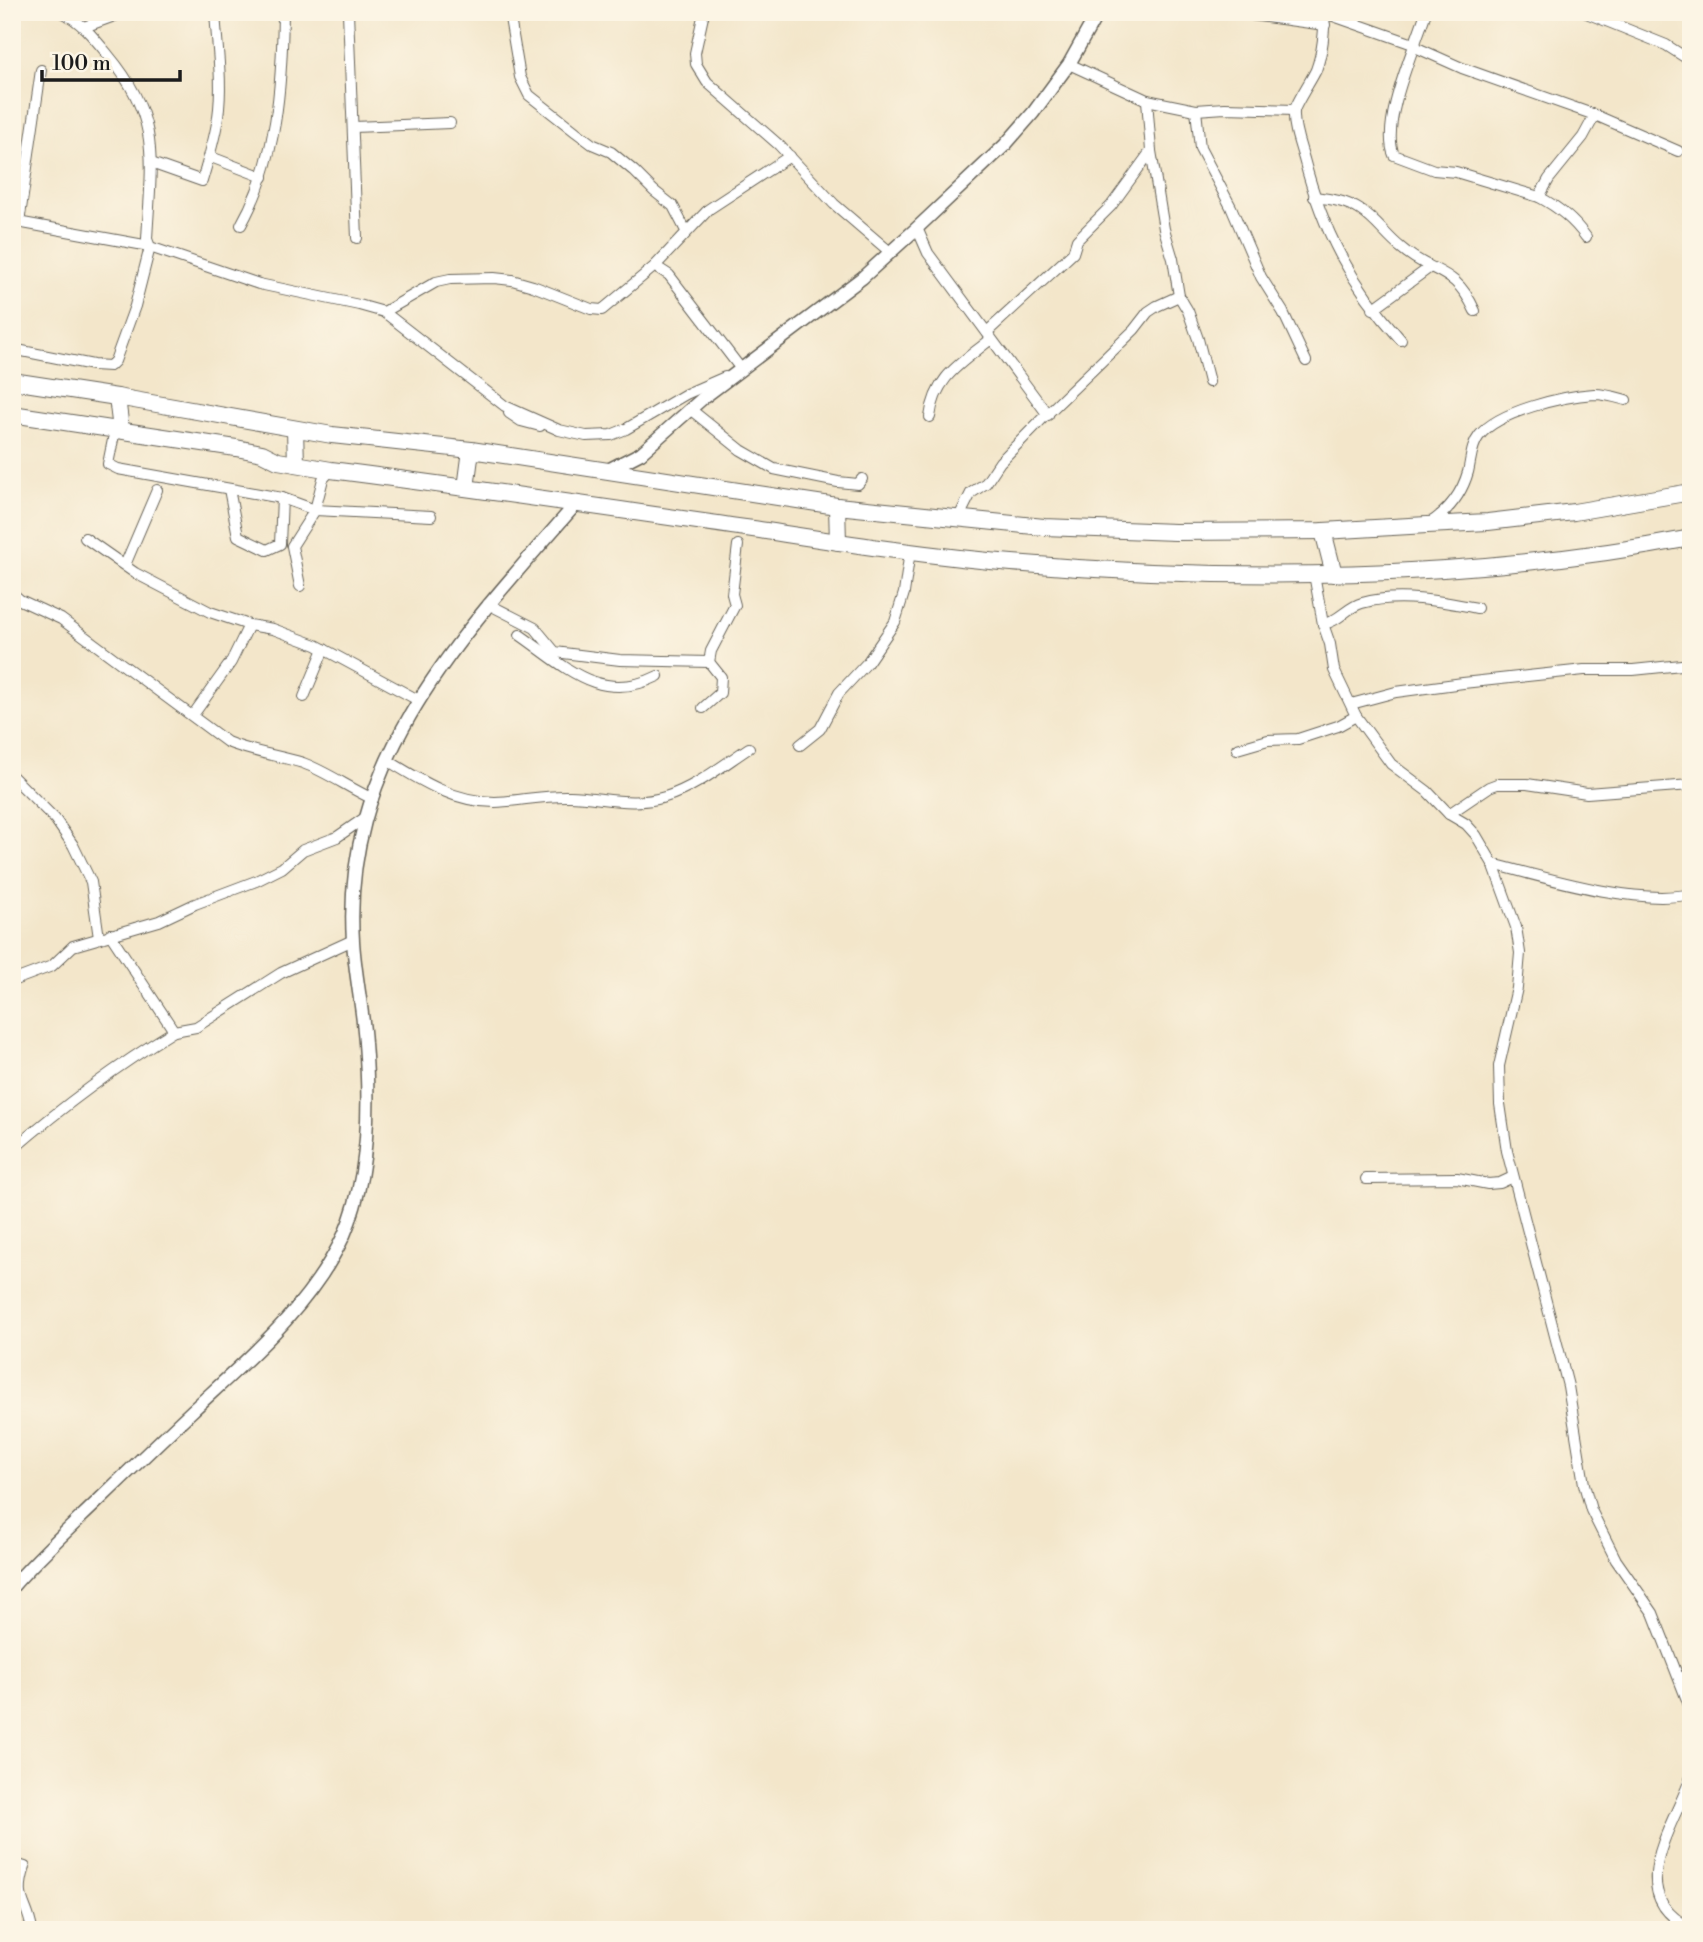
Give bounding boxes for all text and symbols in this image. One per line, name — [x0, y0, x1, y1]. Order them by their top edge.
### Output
scale bar — [42, 38, 180, 82]
text: 100 m — [52, 51, 111, 77]

